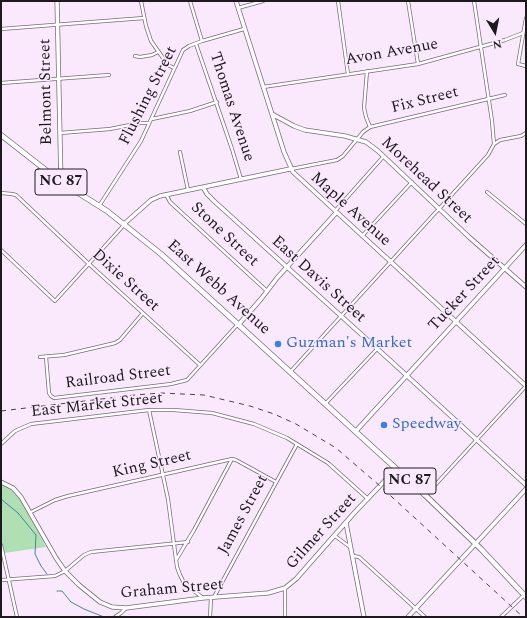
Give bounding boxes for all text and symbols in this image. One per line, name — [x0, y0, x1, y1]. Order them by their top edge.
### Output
north arrow — [475, 12, 515, 52]
street label: Avon Avenue — [344, 35, 440, 71]
text: N — [491, 35, 503, 53]
street label: Belmont Street — [36, 39, 58, 145]
street label: Flushing Street — [116, 43, 182, 149]
street label: Thomas Avenue — [204, 50, 258, 164]
street label: Fix Street — [389, 83, 461, 119]
street label: Morehead Street — [376, 134, 476, 228]
road number: NC 87 — [35, 169, 87, 195]
street label: Maple Avenue — [306, 169, 394, 251]
street label: Stone Street — [186, 199, 262, 271]
street label: East Davis Street — [267, 233, 369, 327]
street label: East Webb Avenue — [162, 237, 274, 339]
street label: Dixie Street — [87, 246, 163, 316]
street label: Tucker Street — [425, 252, 505, 336]
place label: Guzman's Market — [286, 334, 412, 354]
marker: Guzman's Market — [273, 339, 283, 349]
street label: Railroad Street — [64, 362, 172, 394]
street label: East Market Street — [30, 390, 164, 422]
place label: Speedway — [392, 415, 462, 435]
marker: Speedway — [379, 420, 389, 430]
street label: King Street — [111, 447, 193, 483]
road number: NC 87 — [384, 468, 436, 494]
street label: James Street — [215, 472, 273, 558]
street label: Gilmer Street — [283, 490, 361, 574]
street label: Graham Street — [120, 576, 224, 604]

